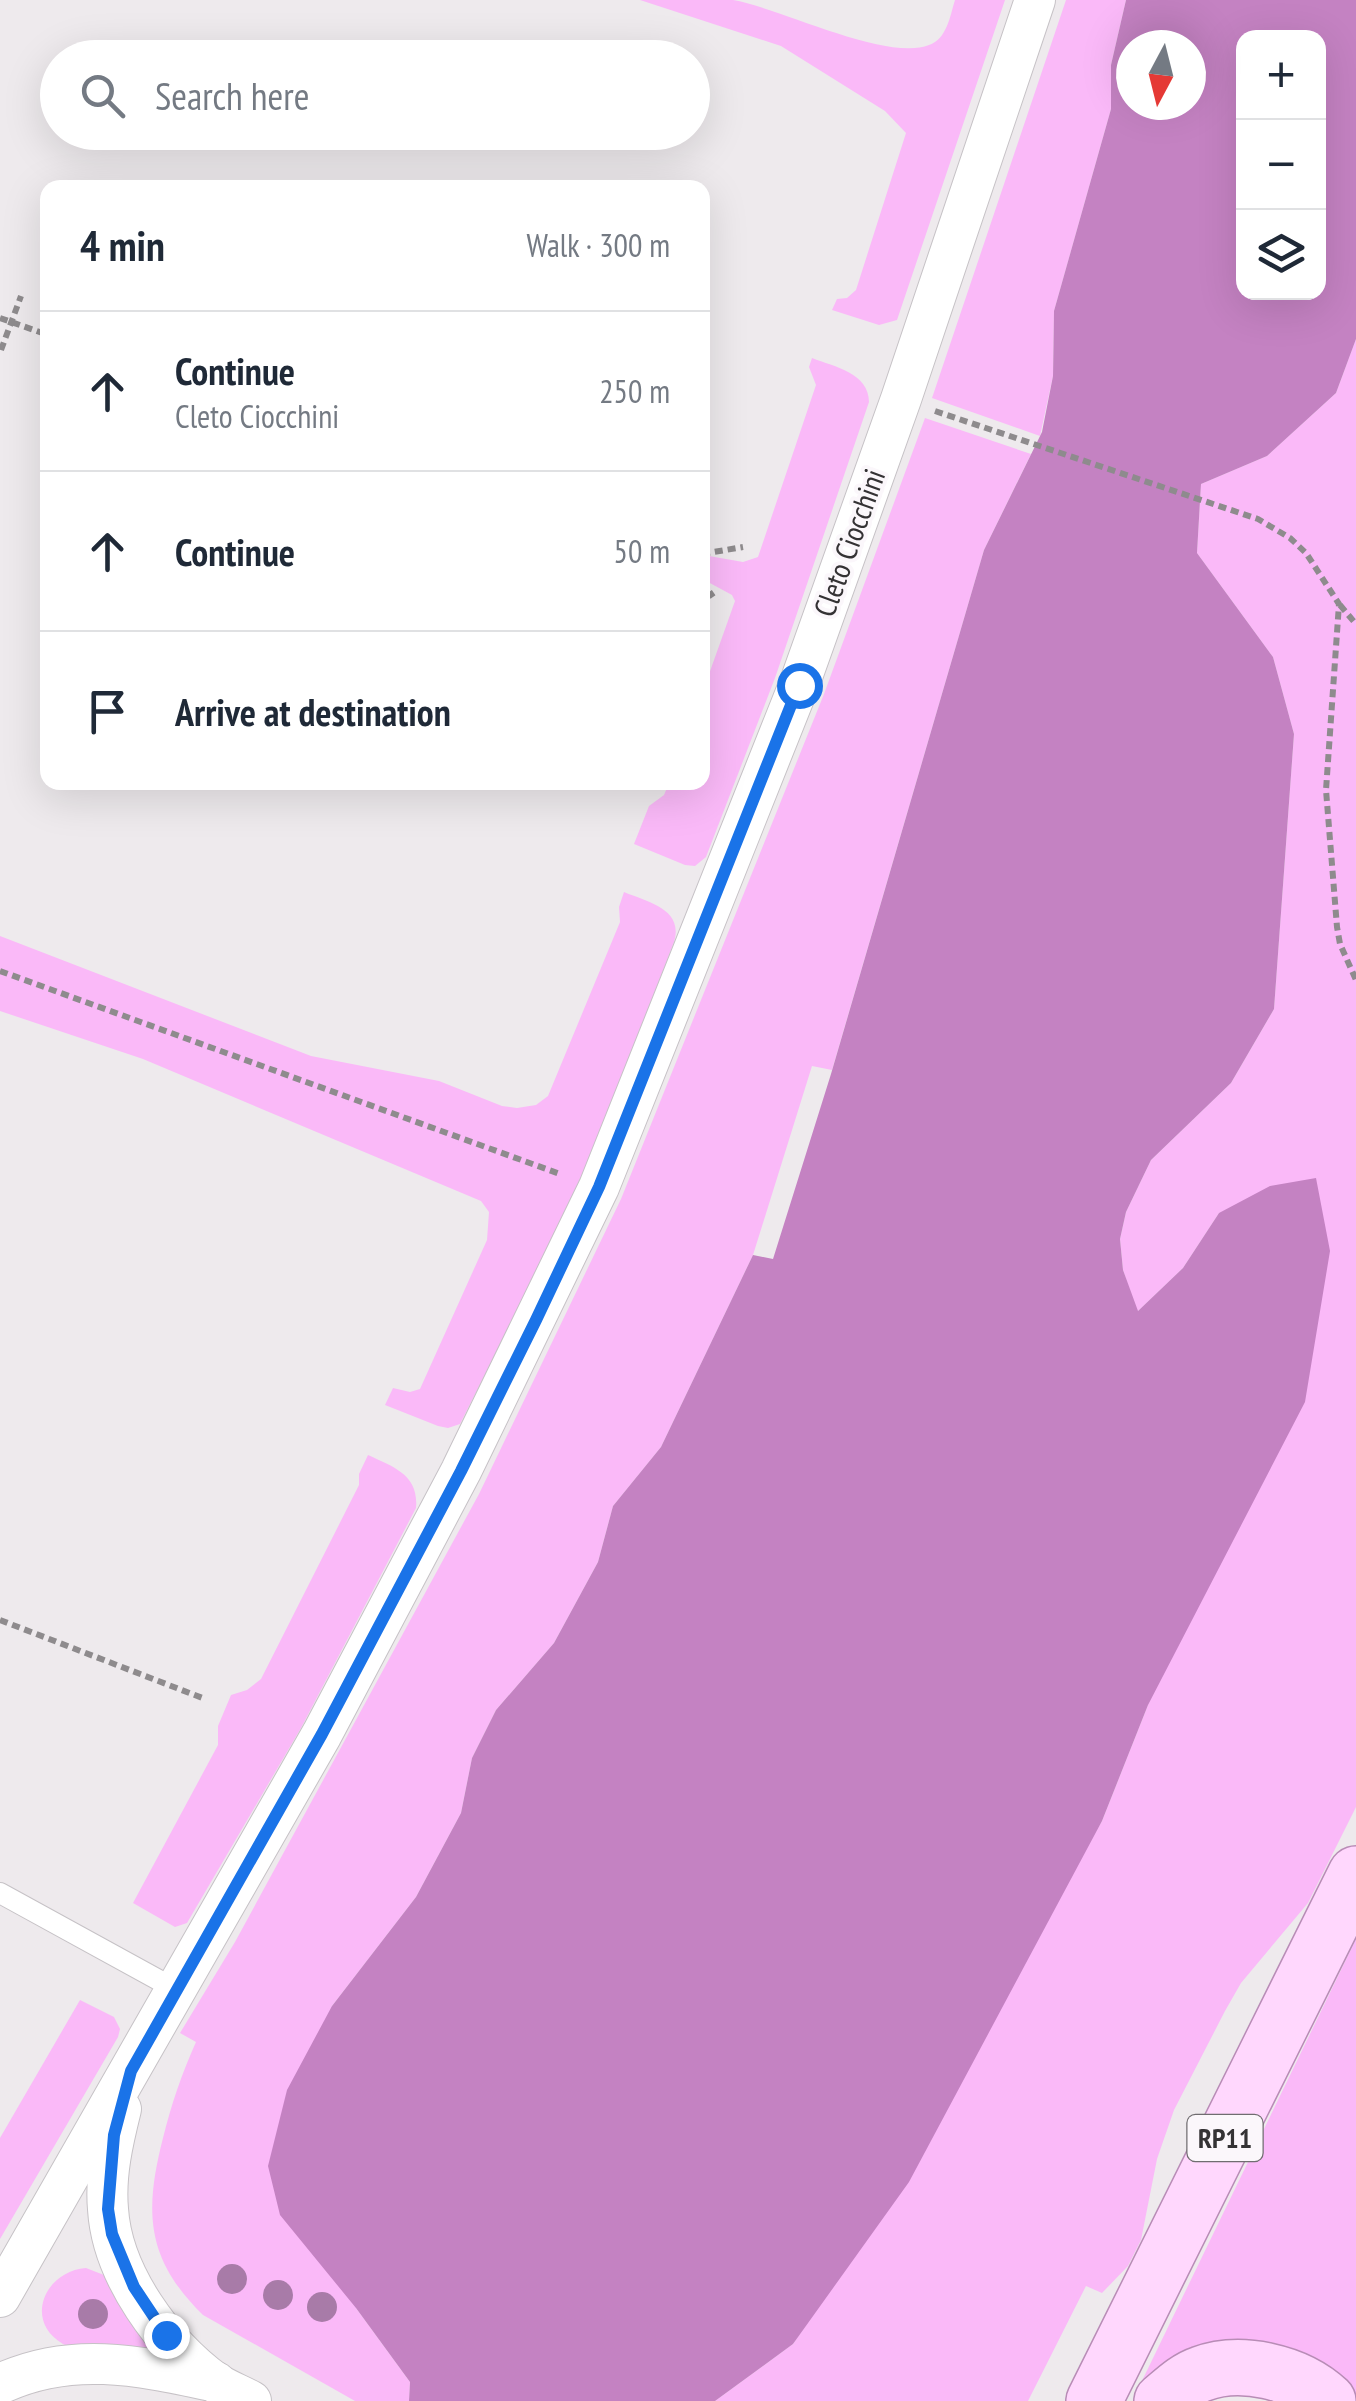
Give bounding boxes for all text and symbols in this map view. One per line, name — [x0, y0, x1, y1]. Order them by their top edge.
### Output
north arrow — [1116, 30, 1206, 120]
map controls — [1236, 30, 1326, 300]
button: + — [1236, 30, 1326, 120]
search box — [40, 40, 710, 150]
icon: search — [75, 68, 130, 123]
text: Search here — [155, 71, 309, 120]
button: − — [1236, 120, 1326, 210]
button: layers — [1236, 210, 1326, 300]
text: 4 min — [80, 218, 165, 273]
text: Walk · 300 m — [526, 224, 670, 266]
text: Continue — [175, 346, 295, 395]
icon: ahead — [80, 364, 135, 419]
text: 250 m — [599, 370, 670, 412]
text: Cleto Ciocchini — [175, 395, 339, 437]
street label: Cleto Ciocchini — [804, 464, 893, 621]
icon: ahead — [80, 524, 135, 579]
text: Continue — [175, 527, 295, 576]
text: 50 m — [614, 530, 670, 572]
route start — [777, 663, 823, 709]
icon: arrive — [80, 684, 135, 739]
text: Arrive at destination — [175, 687, 451, 736]
road number: RP11 — [1188, 2115, 1262, 2161]
route end — [144, 2313, 190, 2359]

